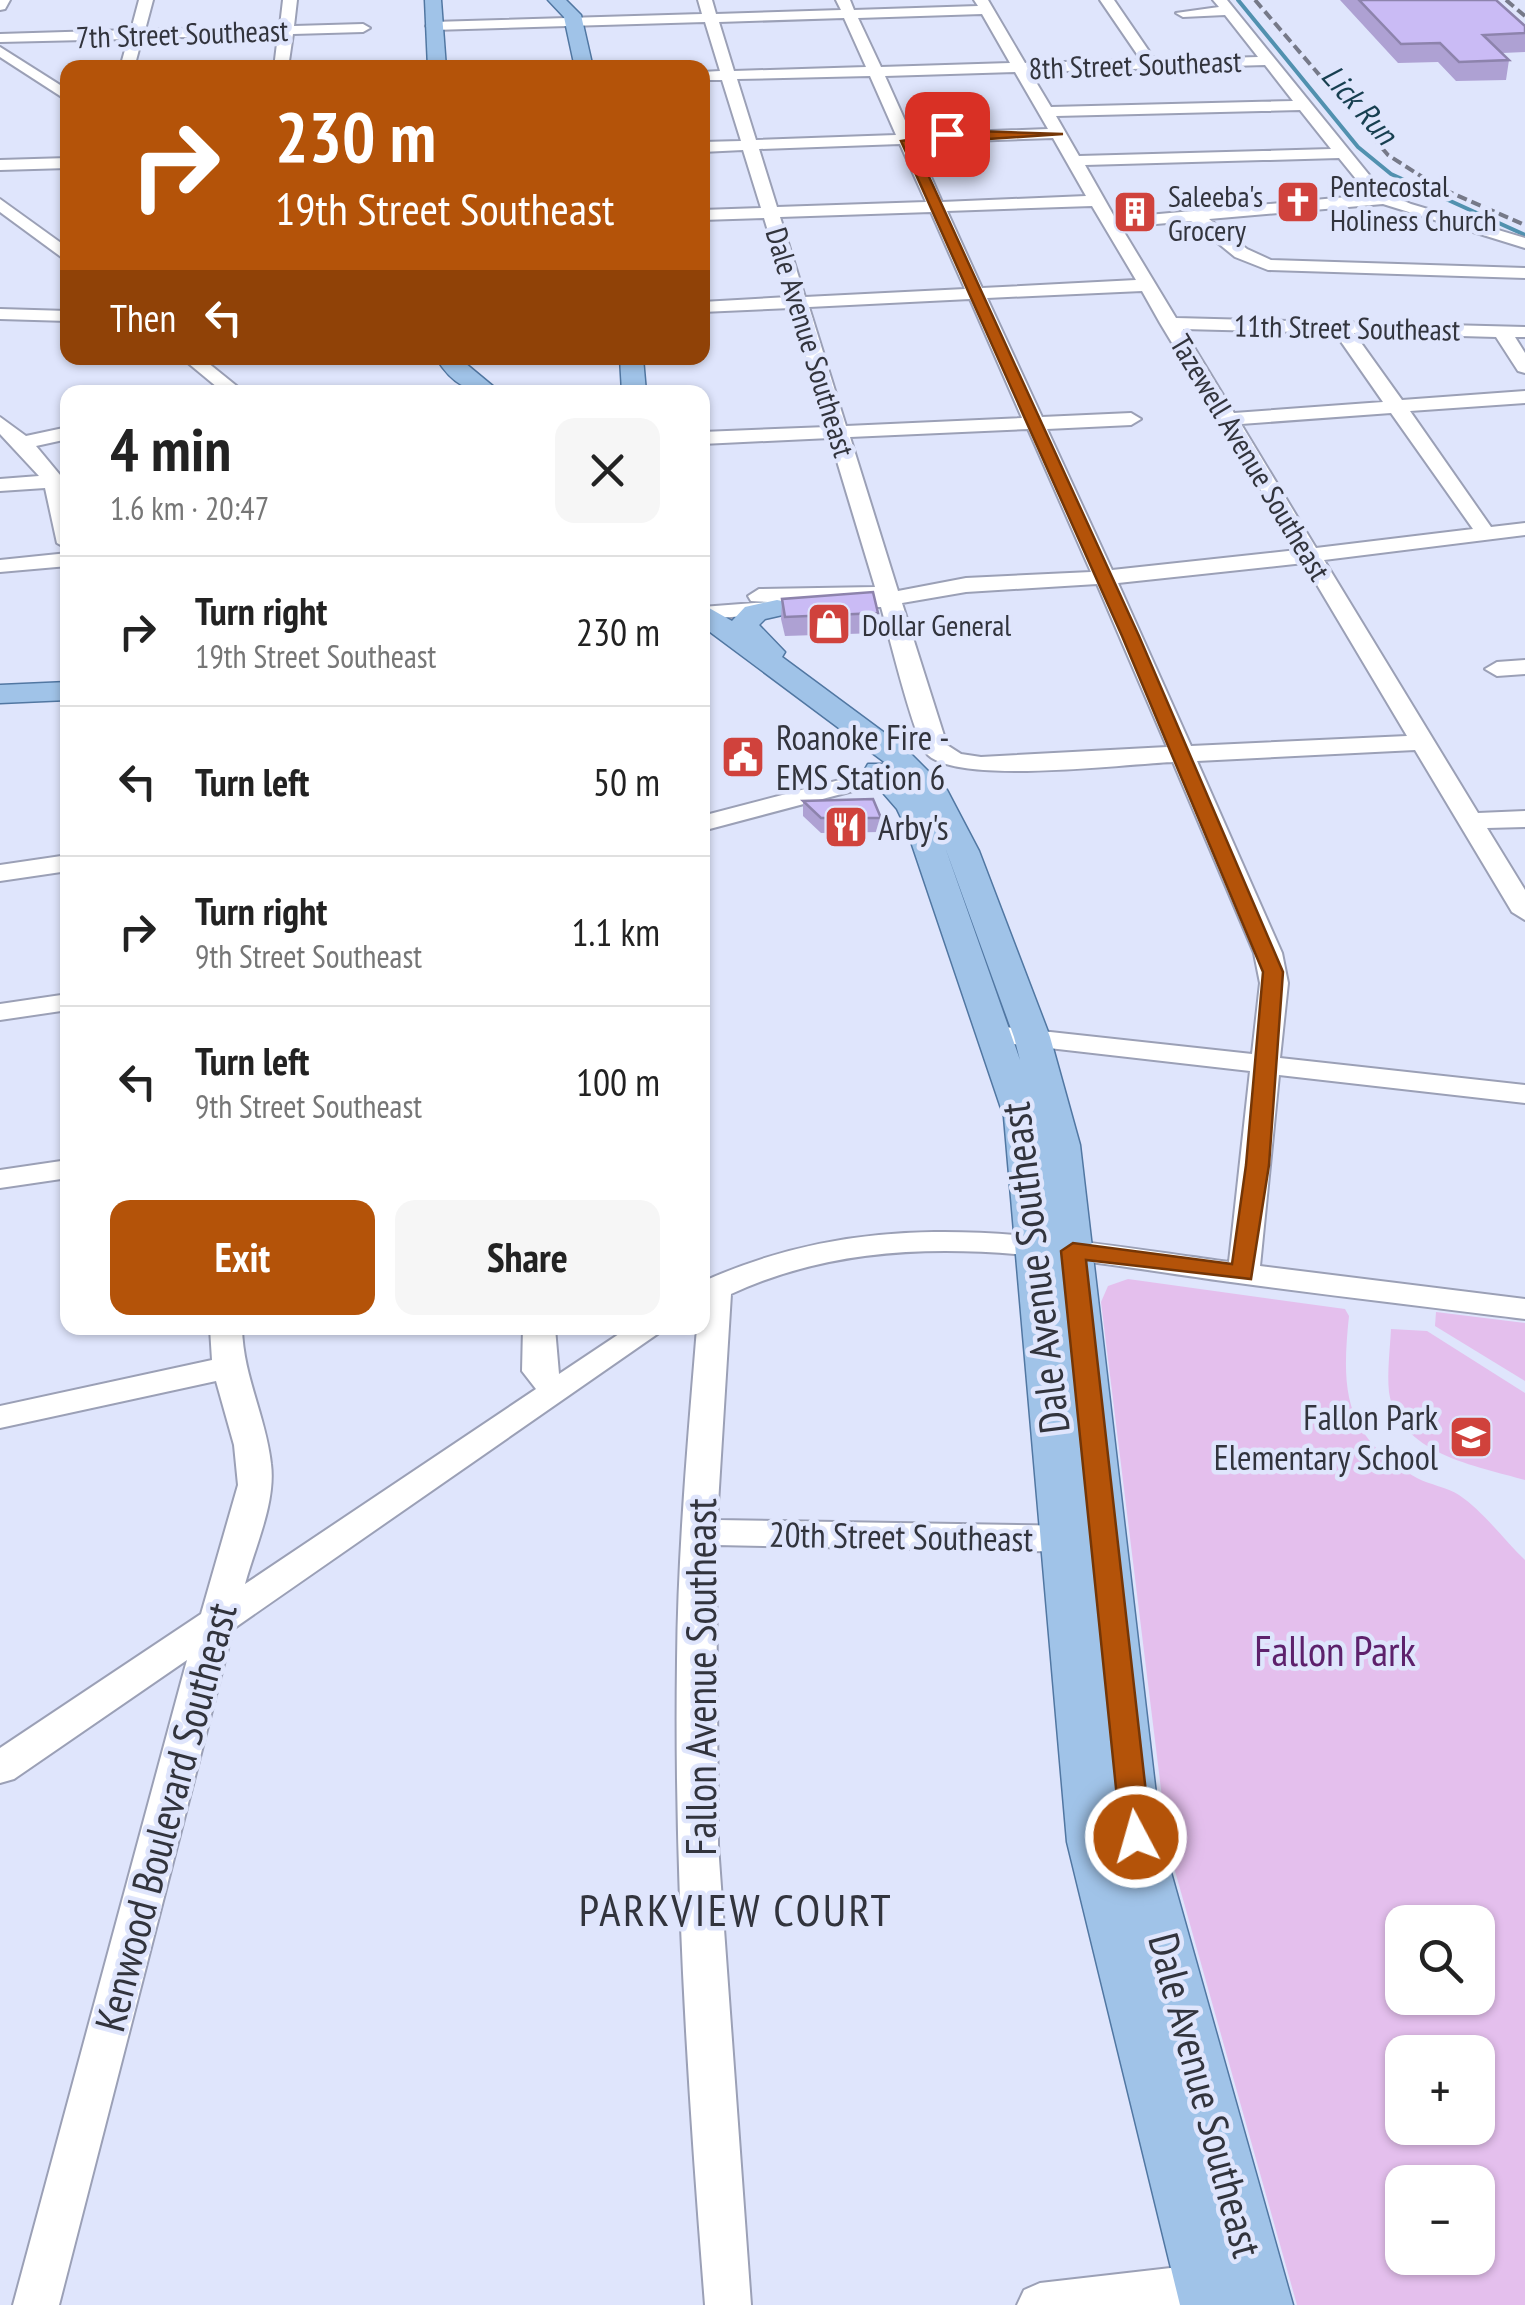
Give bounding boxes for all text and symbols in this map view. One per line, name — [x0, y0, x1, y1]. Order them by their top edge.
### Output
street label: 7th Street Southeast — [75, 10, 290, 56]
street label: 8th Street Southeast — [1028, 41, 1243, 87]
water label: Lick Run — [1313, 55, 1408, 154]
text: 230 m — [275, 91, 436, 181]
pin — [905, 92, 990, 177]
icon: right — [110, 100, 240, 230]
icon: arrive — [920, 107, 975, 162]
place label: Pentecostal Holiness Church — [1330, 166, 1497, 239]
place label: Saleeba's Grocery — [1168, 176, 1263, 249]
text: 19th Street Southeast — [275, 179, 614, 237]
church icon: Pentecostal Holiness Church — [1275, 179, 1321, 225]
building icon: Saleeba's Grocery — [1112, 189, 1158, 235]
street label: Dale Avenue Southeast — [758, 223, 865, 462]
icon: left — [196, 290, 251, 345]
text: Then — [110, 293, 176, 342]
street label: 11th Street Southeast — [1234, 306, 1461, 348]
street label: Tazewell Avenue Southeast — [1162, 327, 1340, 588]
text: 4 min — [110, 410, 231, 488]
button: close — [555, 418, 660, 523]
text: 1.6 km · 20:47 — [110, 487, 269, 529]
text: Turn right — [195, 586, 327, 635]
shop icon: Dollar General — [806, 601, 852, 647]
icon: right — [110, 604, 165, 659]
place label: Dollar General — [862, 605, 1011, 644]
text: 230 m — [576, 607, 660, 656]
text: 19th Street Southeast — [195, 635, 436, 677]
place label: Roanoke Fire - EMS Station 6 — [776, 714, 949, 800]
public building icon: Roanoke Fire - EMS Station 6 — [720, 734, 766, 780]
icon: left — [110, 754, 165, 809]
text: Turn left — [195, 757, 309, 806]
text: 50 m — [593, 757, 660, 806]
restaurant icon: Arby's — [823, 804, 869, 850]
place label: Arby's — [878, 804, 949, 850]
text: Turn right — [195, 886, 327, 935]
icon: right — [110, 904, 165, 959]
text: 1.1 km — [571, 907, 660, 956]
text: 9th Street Southeast — [195, 935, 422, 977]
text: Turn left — [195, 1036, 309, 1085]
icon: left — [110, 1054, 165, 1109]
text: 100 m — [576, 1057, 660, 1106]
text: 9th Street Southeast — [195, 1085, 422, 1127]
street label: Dale Avenue Southeast — [986, 1099, 1082, 1437]
button: Exit — [110, 1200, 375, 1315]
button: Share — [395, 1200, 660, 1315]
place label: Fallon Park Elementary School — [1214, 1394, 1438, 1480]
school or university icon: Fallon Park Elementary School — [1448, 1414, 1494, 1460]
street label: Fallon Avenue Southeast — [673, 1498, 728, 1856]
street label: 20th Street Southeast — [769, 1511, 1034, 1561]
street label: Kenwood Boulevard Southeast — [81, 1596, 249, 2037]
park label: Fallon Park — [1254, 1623, 1416, 1678]
position arrow — [1084, 1785, 1188, 1889]
district label: PARKVIEW COURT — [579, 1880, 893, 1938]
map controls — [1385, 1905, 1495, 2275]
button: search — [1385, 1905, 1495, 2015]
street label: Dale Avenue Southeast — [1136, 1927, 1276, 2263]
button: + — [1385, 2035, 1495, 2145]
button: − — [1385, 2165, 1495, 2275]

